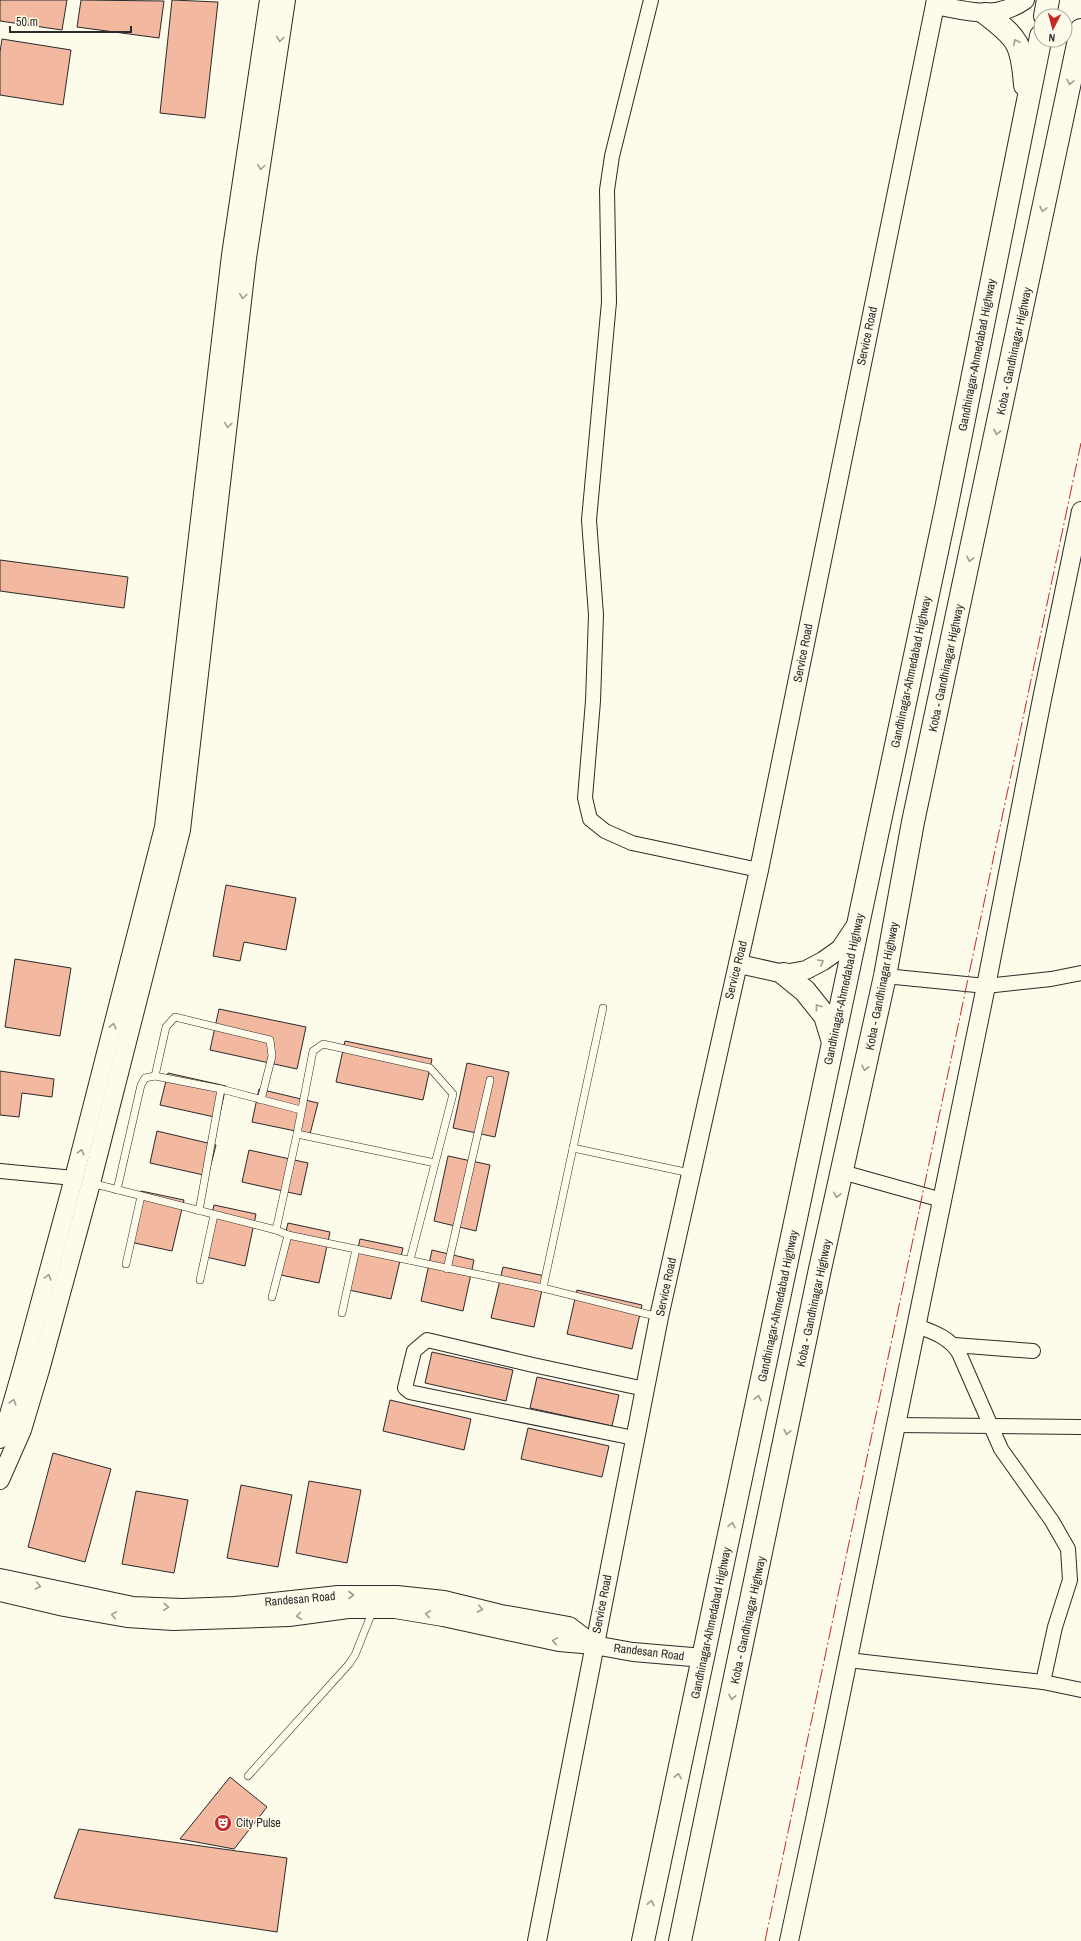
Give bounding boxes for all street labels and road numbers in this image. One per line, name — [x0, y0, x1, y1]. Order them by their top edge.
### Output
street label: Gandhinagar-Ahmedabad Highway — [954, 277, 1000, 433]
street label: Koba - Gandhinagar Highway — [993, 286, 1035, 416]
street label: Service Road — [853, 305, 881, 367]
street label: Gandhinagar-Ahmedabad Highway — [887, 595, 935, 749]
street label: Koba - Gandhinagar Highway — [925, 603, 967, 733]
street label: Service Road — [789, 622, 817, 684]
street label: Gandhinagar-Ahmedabad Highway — [820, 912, 868, 1066]
street label: Koba - Gandhinagar Highway — [862, 921, 902, 1051]
street label: Service Road — [721, 939, 751, 1001]
street label: Gandhinagar-Ahmedabad Highway — [754, 1229, 802, 1383]
street label: Koba - Gandhinagar Highway — [793, 1238, 835, 1368]
street label: Service Road — [652, 1256, 680, 1318]
street label: Gandhinagar-Ahmedabad Highway — [687, 1546, 735, 1700]
street label: Koba - Gandhinagar Highway — [727, 1555, 769, 1685]
street label: Service Road — [588, 1573, 616, 1635]
street label: Randesan Road — [264, 1588, 336, 1610]
street label: Randesan Road — [613, 1640, 685, 1664]

